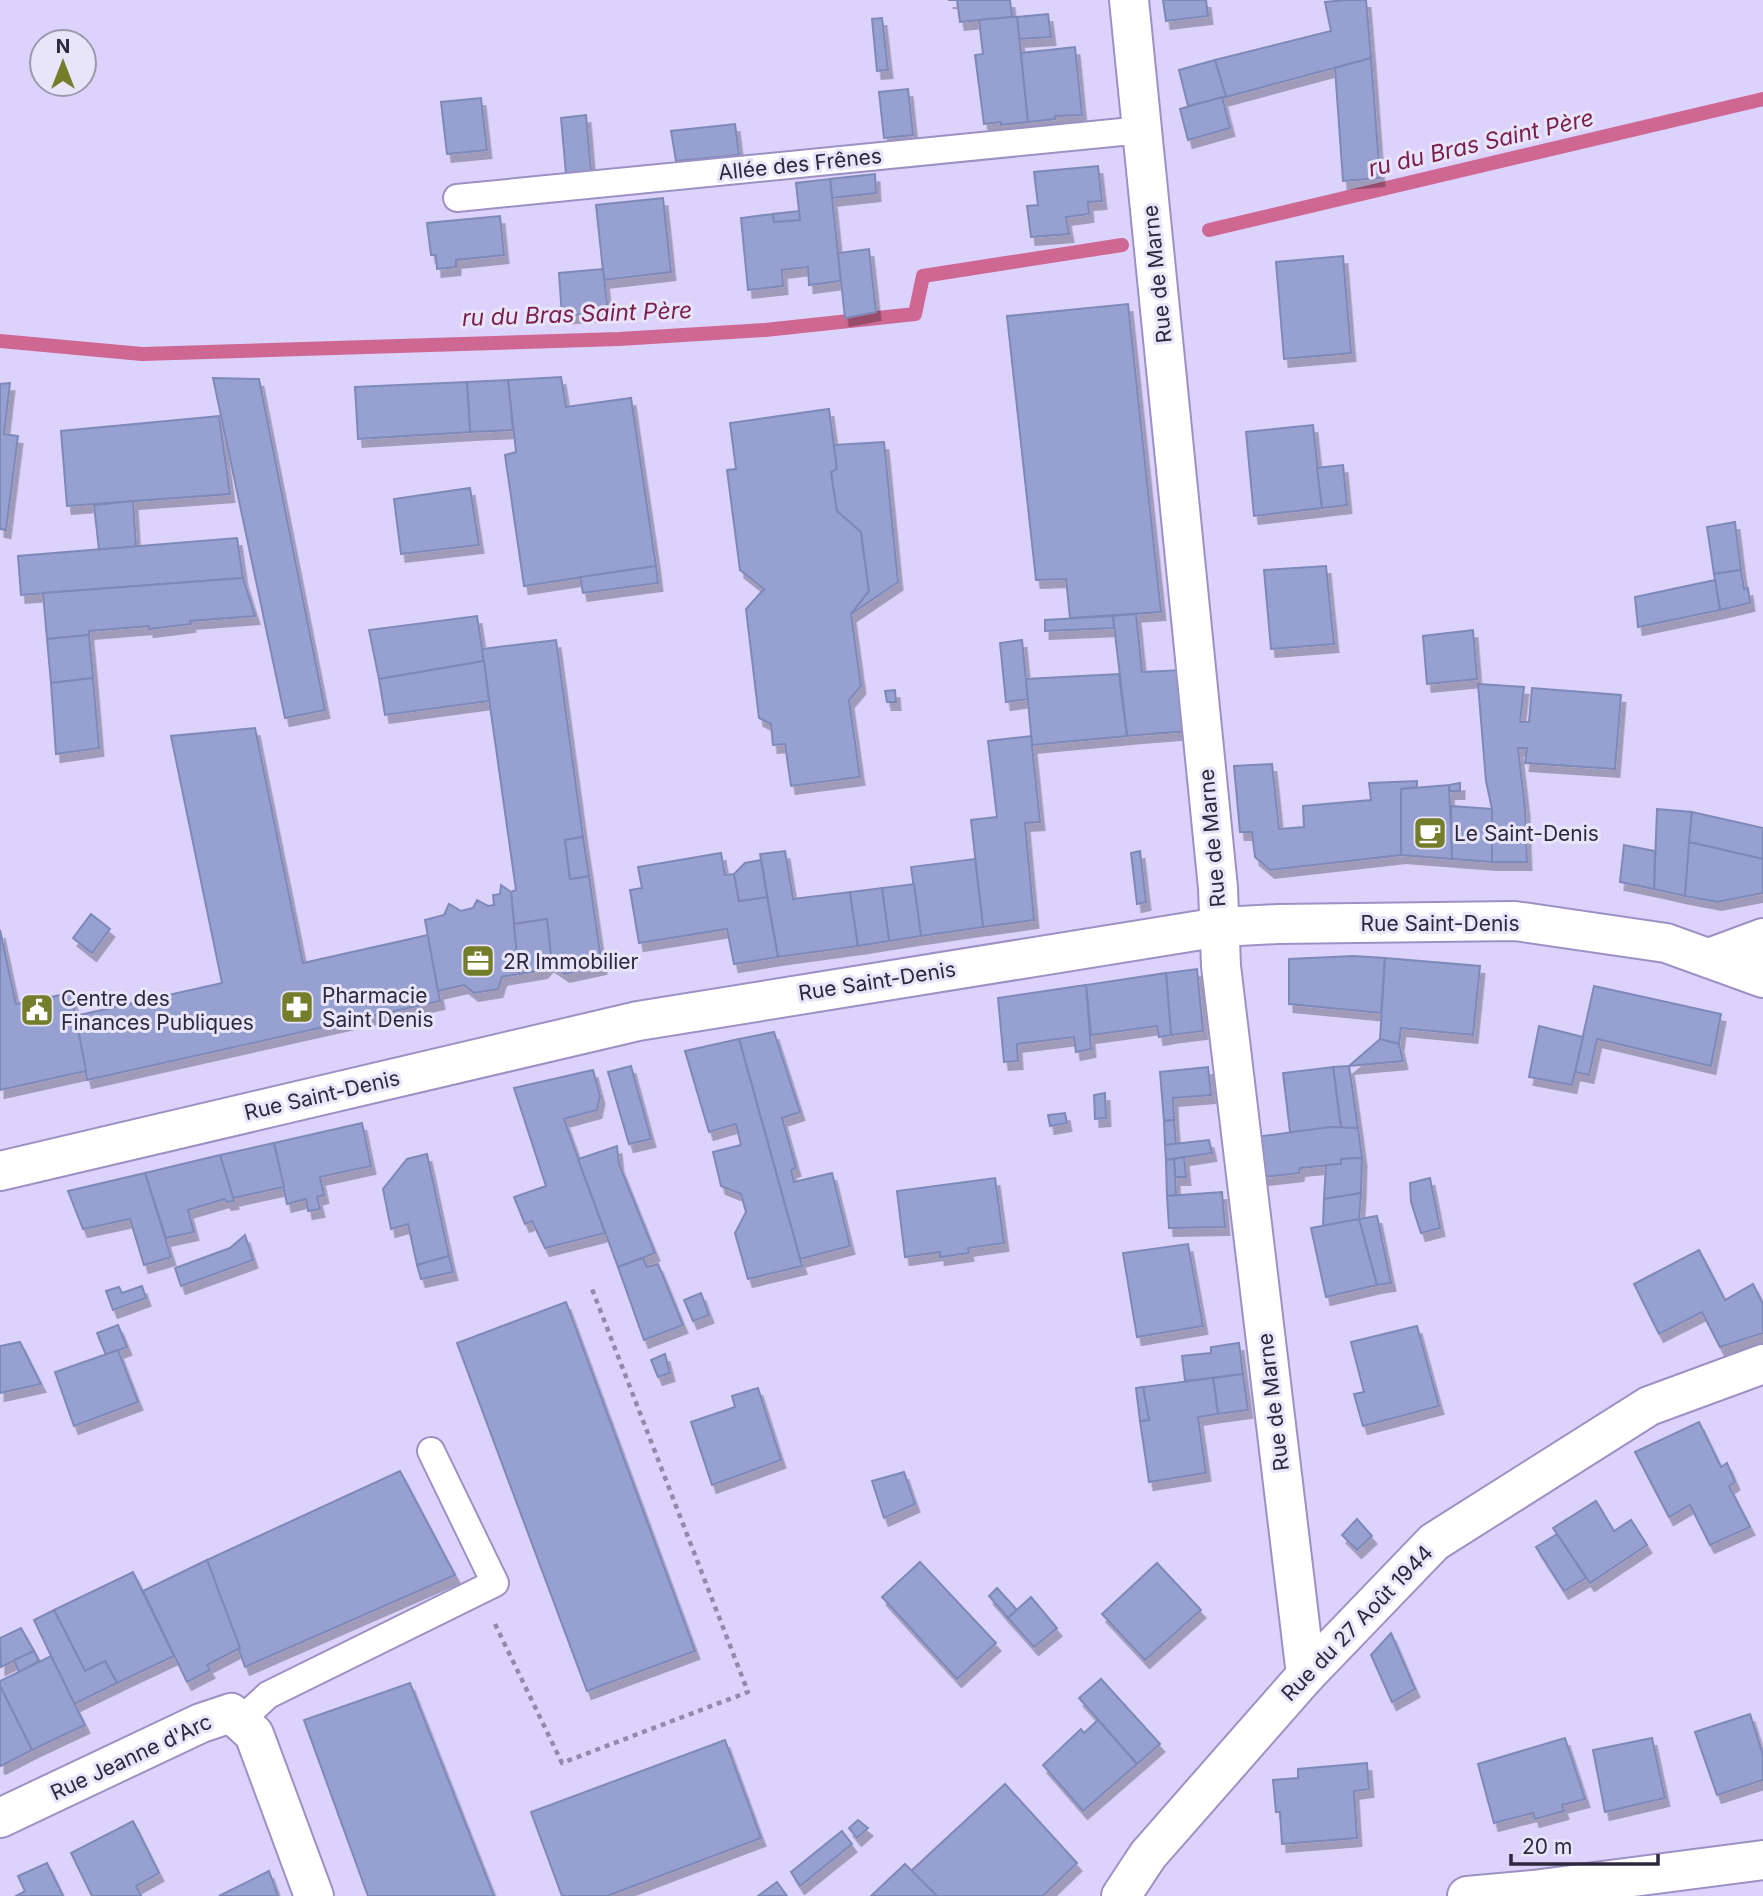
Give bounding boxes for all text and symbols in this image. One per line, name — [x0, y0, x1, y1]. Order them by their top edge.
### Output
north arrow — [28, 28, 98, 98]
text: N — [56, 35, 70, 58]
water label: ru du Bras Saint Père — [1366, 103, 1596, 183]
street label: Allée des Frênes — [717, 143, 883, 185]
street label: Rue de Marne — [1137, 204, 1177, 344]
water label: ru du Bras Saint Père — [461, 296, 693, 332]
street label: Rue de Marne — [1194, 768, 1230, 908]
cafe icon: Le Saint-Denis — [1411, 814, 1449, 852]
place label: Le Saint-Denis — [1454, 821, 1599, 846]
street label: Rue Saint-Denis — [1361, 911, 1519, 936]
office icon: 2R Immobilier — [459, 942, 497, 980]
place label: 2R Immobilier — [503, 949, 639, 974]
street label: Rue Saint-Denis — [797, 956, 957, 1006]
place label: Pharmacie Saint Denis — [322, 983, 434, 1032]
place label: Centre des Finances Publiques — [61, 986, 254, 1035]
pharmacy icon: Pharmacie Saint Denis — [278, 988, 316, 1026]
public building icon: Centre des Finances Publiques — [18, 991, 56, 1029]
street label: Rue Saint-Denis — [242, 1065, 402, 1125]
street label: Rue de Marne — [1252, 1332, 1294, 1472]
street label: Rue du 27 Août 1944 — [1276, 1540, 1438, 1706]
street label: Rue Jeanne d'Arc — [47, 1709, 215, 1805]
scale bar — [1511, 1822, 1658, 1866]
text: 20 m — [1522, 1834, 1572, 1859]

